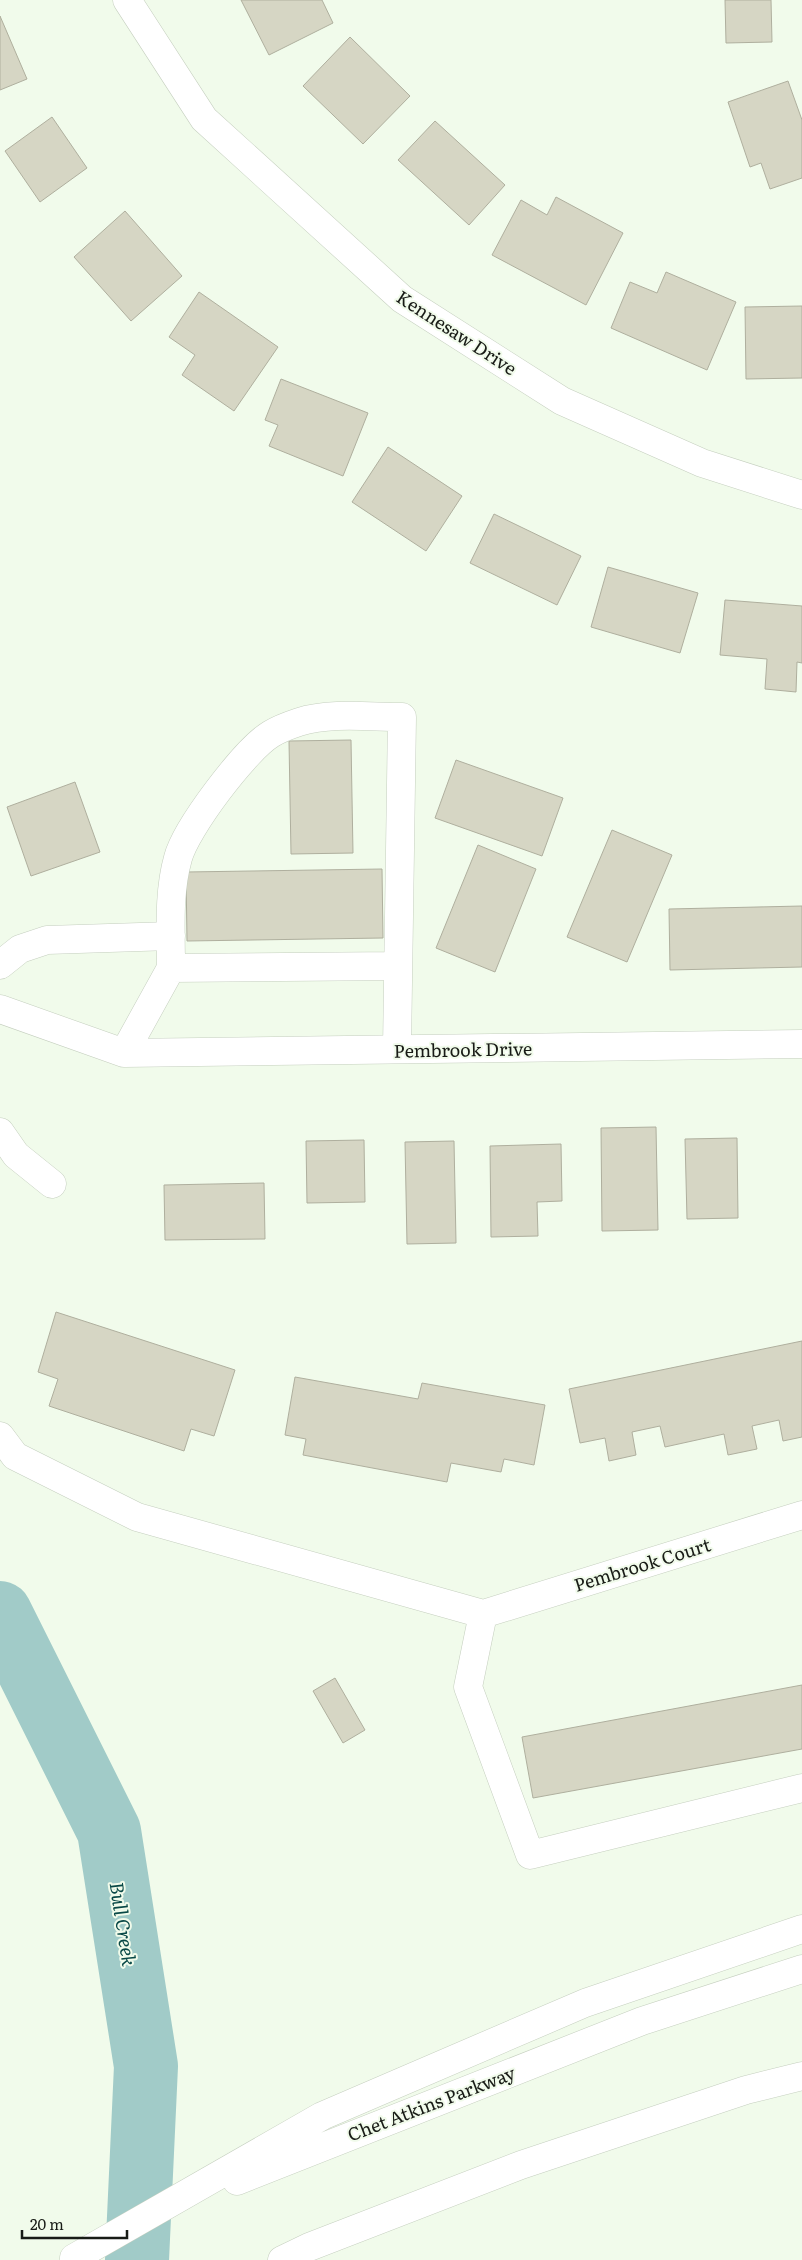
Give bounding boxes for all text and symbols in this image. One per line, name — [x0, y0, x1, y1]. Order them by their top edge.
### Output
street label: Kennesaw Drive — [392, 283, 522, 381]
street label: Pembrook Drive — [393, 1034, 533, 1064]
street label: Pembrook Court — [570, 1530, 714, 1598]
water label: Bull Creek — [104, 1880, 145, 1969]
street label: Chet Atkins Parkway — [343, 2058, 519, 2147]
scale bar — [22, 2208, 128, 2240]
text: 20 m — [30, 2212, 64, 2235]

